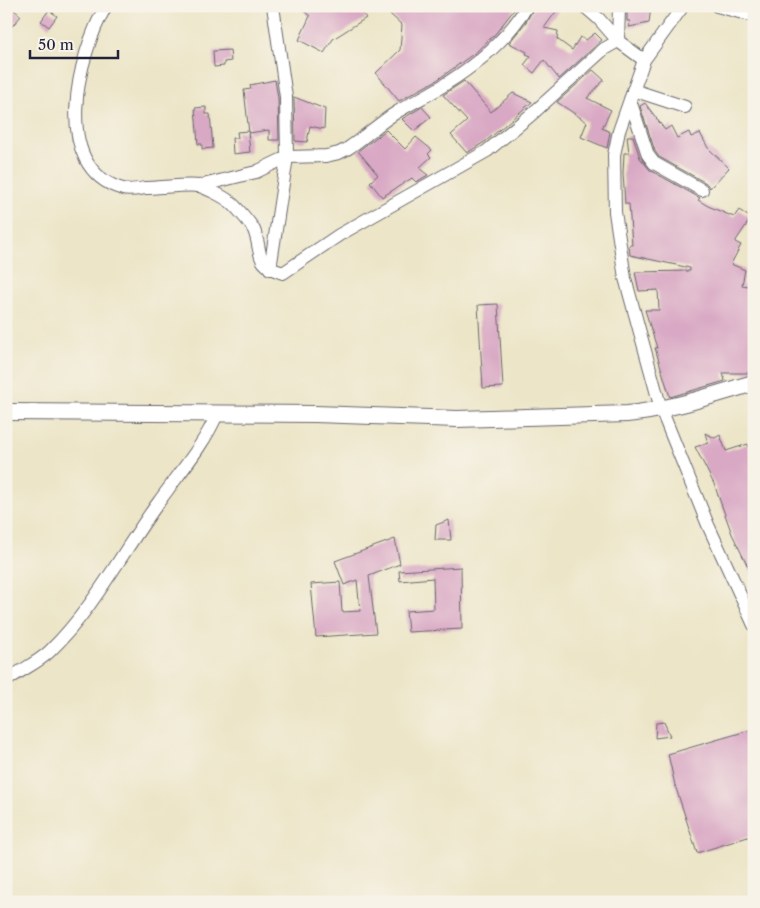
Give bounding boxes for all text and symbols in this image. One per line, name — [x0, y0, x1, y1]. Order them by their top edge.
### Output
scale bar — [30, 28, 118, 60]
text: 50 m — [38, 35, 74, 54]

